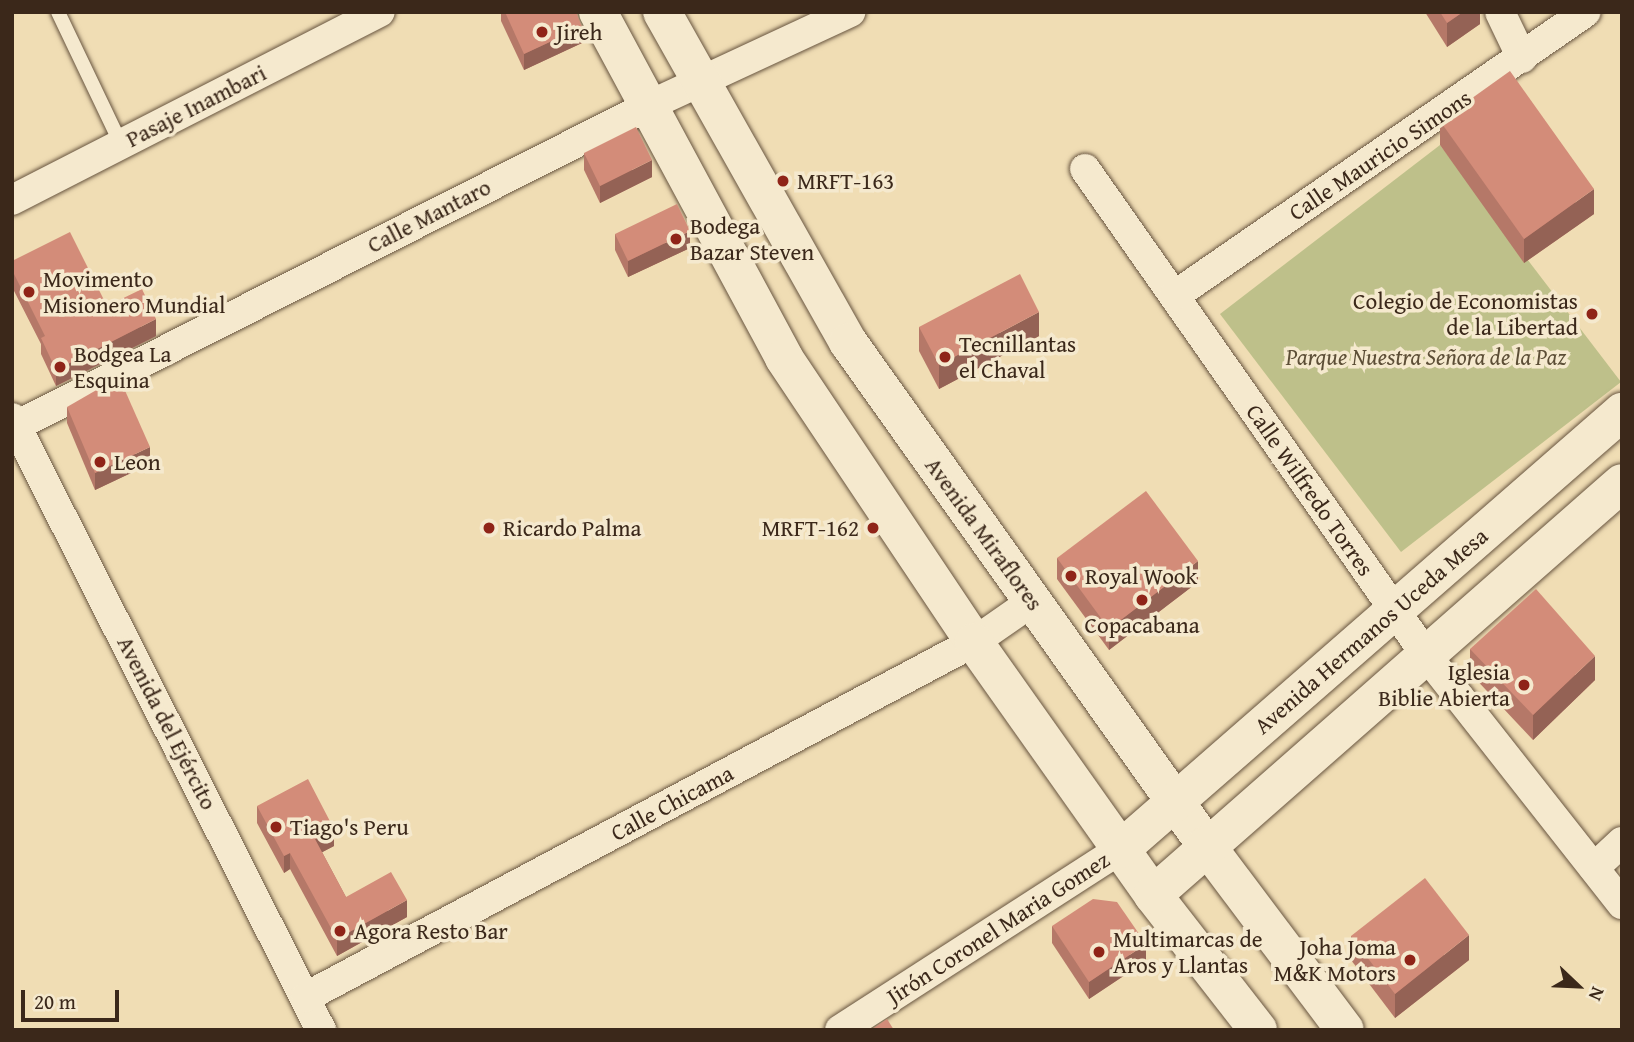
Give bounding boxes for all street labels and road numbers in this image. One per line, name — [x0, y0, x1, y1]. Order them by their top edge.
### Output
street label: Pasaje Inambari — [121, 59, 271, 153]
street label: Calle Mauricio Simons — [1284, 84, 1476, 226]
street label: Calle Mantaro — [363, 173, 495, 259]
street label: Calle Wilfredo Torres — [1240, 399, 1380, 581]
street label: Avenida Miraflores — [919, 452, 1049, 616]
street label: Avenida Hermanos Uceda Mesa — [1249, 522, 1493, 740]
street label: Avenida del Ejército — [111, 632, 223, 814]
street label: Calle Chicama — [606, 759, 738, 847]
street label: Jirón Coronel Maria Gomez — [882, 846, 1114, 1010]

